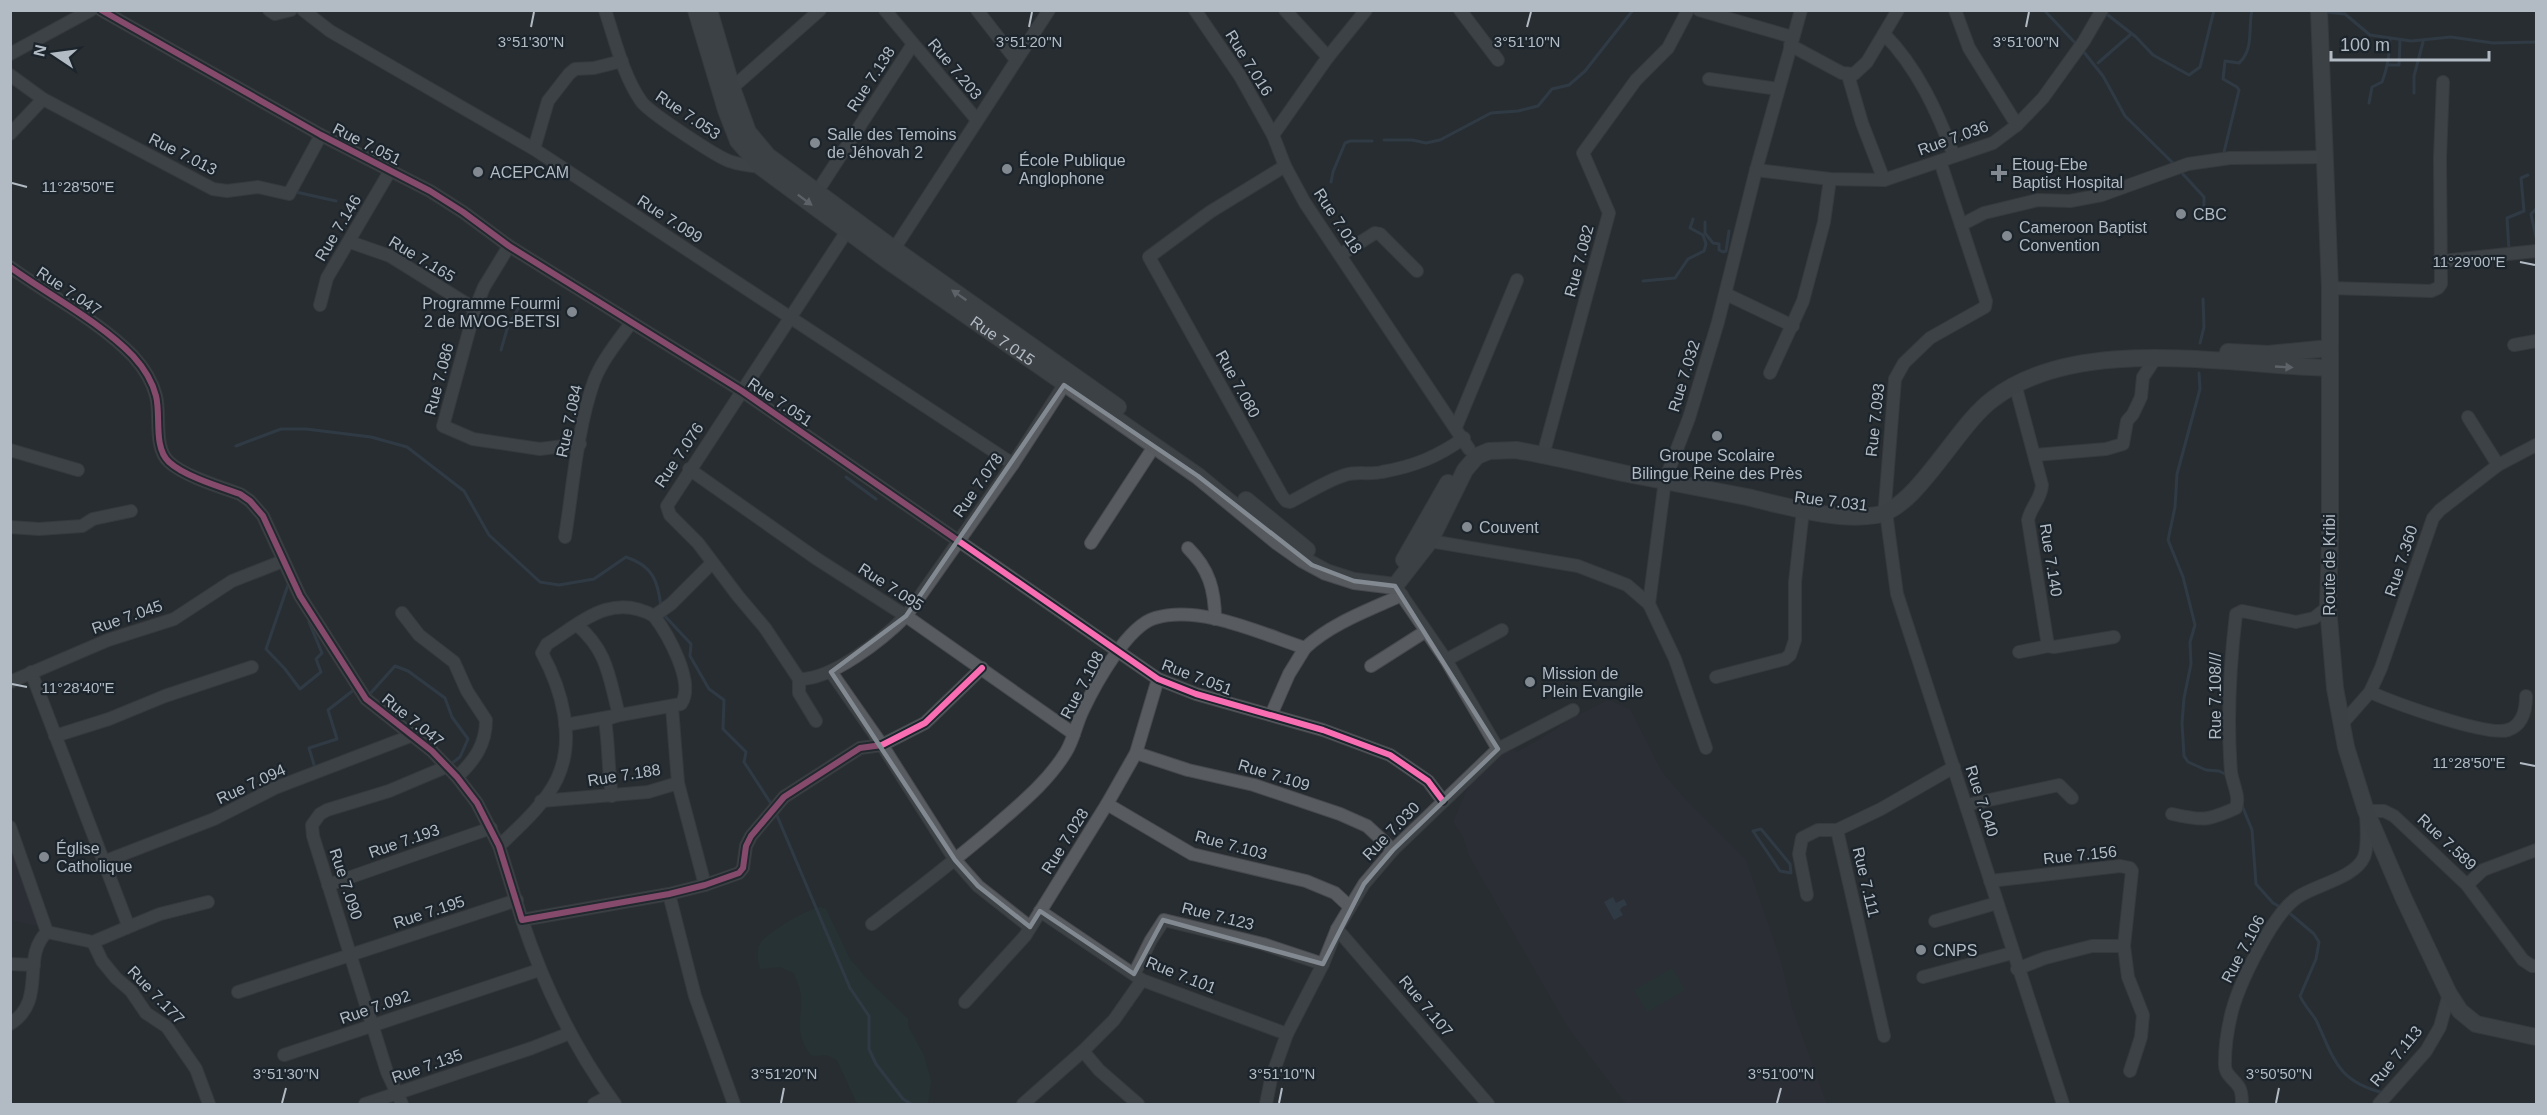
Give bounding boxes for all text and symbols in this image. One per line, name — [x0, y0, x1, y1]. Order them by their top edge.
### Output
north arrow — [24, 24, 84, 84]
scale bar — [2331, 24, 2488, 62]
street label: Rue 7.016 — [1222, 27, 1276, 99]
text: 3°51'30"N — [498, 33, 564, 50]
text: 3°51'20"N — [996, 33, 1062, 50]
text: 3°51'10"N — [1494, 33, 1560, 50]
text: 3°51'00"N — [1993, 33, 2059, 50]
street label: Rue 7.203 — [925, 35, 985, 103]
text: 100 m — [2340, 35, 2390, 55]
text: N — [30, 43, 49, 58]
street label: Rue 7.138 — [844, 43, 898, 115]
street label: Rue 7.053 — [653, 87, 723, 143]
street label: Rue 7.036 — [1915, 117, 1991, 159]
street label: Rue 7.051 — [330, 120, 404, 168]
place label: Salle des Temoins de Jéhovah 2 — [827, 126, 957, 161]
street label: Rue 7.013 — [146, 130, 220, 178]
marker: Salle des Temoins de Jéhovah 2 — [808, 136, 822, 150]
place label: École Publique Anglophone — [1019, 151, 1126, 187]
place label: Etoug-Ebe Baptist Hospital — [2012, 156, 2123, 191]
marker: École Publique Anglophone — [1000, 162, 1014, 176]
place label: ACEPCAM — [490, 164, 569, 181]
marker: Etoug-Ebe Baptist Hospital — [1990, 164, 2008, 182]
marker: ACEPCAM — [471, 165, 485, 179]
text: 11°28'50"E — [41, 178, 115, 195]
street label: Rue 7.018 — [1311, 185, 1365, 257]
street label: Rue 7.146 — [312, 192, 364, 264]
street label: Rue 7.099 — [634, 192, 706, 246]
one-way arrow — [796, 194, 812, 206]
place label: CBC — [2193, 206, 2227, 223]
marker: CBC — [2174, 207, 2188, 221]
place label: Cameroon Baptist Convention — [2019, 219, 2148, 254]
street label: Rue 7.082 — [1561, 223, 1597, 299]
marker: Cameroon Baptist Convention — [2000, 229, 2014, 243]
street label: Rue 7.165 — [386, 233, 458, 285]
text: 11°29'00"E — [2432, 253, 2506, 270]
street label: Rue 7.047 — [34, 263, 104, 319]
one-way arrow — [951, 289, 967, 301]
place label: Programme Fourmi 2 de MVOG-BETSI — [422, 295, 560, 330]
marker: Programme Fourmi 2 de MVOG-BETSI — [565, 305, 579, 319]
street label: Rue 7.015 — [968, 312, 1038, 369]
street label: Rue 7.032 — [1665, 338, 1703, 414]
street label: Rue 7.086 — [421, 341, 457, 417]
street label: Rue 7.080 — [1213, 348, 1263, 420]
one-way arrow — [2274, 362, 2293, 371]
street label: Rue 7.051 — [745, 374, 815, 430]
street label: Rue 7.093 — [1863, 382, 1887, 458]
street label: Rue 7.084 — [553, 383, 585, 459]
street label: Rue 7.076 — [651, 420, 707, 490]
marker: Groupe Scolaire Bilingue Reine des Près — [1710, 429, 1724, 443]
place label: Groupe Scolaire Bilingue Reine des Près — [1632, 447, 1802, 482]
street label: Rue 7.078 — [950, 450, 1006, 520]
street label: Rue 7.031 — [1793, 488, 1869, 514]
street label: Route de Kribi — [2321, 514, 2338, 616]
place label: Couvent — [1479, 519, 1539, 536]
marker: Couvent — [1460, 520, 1474, 534]
street label: Rue 7.140 — [2037, 522, 2065, 598]
street label: Rue 7.360 — [2382, 523, 2421, 599]
street label: Rue 7.095 — [855, 560, 927, 614]
street label: Rue 7.045 — [89, 597, 165, 637]
street label: Rue 7.108 — [1057, 648, 1107, 722]
street label: Rue 7.108/// — [2207, 652, 2224, 740]
street label: Rue 7.051 — [1159, 656, 1235, 698]
place label: Mission de Plein Evangile — [1542, 665, 1644, 700]
marker: Mission de Plein Evangile — [1523, 675, 1537, 689]
text: 11°28'40"E — [41, 679, 115, 696]
street label: Rue 7.047 — [379, 690, 447, 750]
text: 11°28'50"E — [2432, 754, 2506, 771]
street label: Rue 7.109 — [1236, 756, 1312, 794]
street label: Rue 7.094 — [214, 761, 288, 807]
street label: Rue 7.188 — [586, 761, 662, 789]
street label: Rue 7.040 — [1963, 763, 2002, 839]
street label: Rue 7.030 — [1359, 798, 1423, 863]
street label: Rue 7.028 — [1038, 805, 1092, 877]
street label: Rue 7.589 — [2414, 811, 2480, 873]
street label: Rue 7.193 — [366, 821, 442, 861]
street label: Rue 7.103 — [1193, 827, 1269, 863]
place label: Église Catholique — [56, 839, 133, 875]
street label: Rue 7.156 — [2042, 843, 2118, 867]
street label: Rue 7.111 — [1850, 845, 1882, 919]
street label: Rue 7.090 — [327, 846, 366, 922]
marker: Église Catholique — [37, 850, 51, 864]
street label: Rue 7.195 — [391, 892, 467, 931]
street label: Rue 7.123 — [1180, 899, 1256, 933]
street label: Rue 7.106 — [2218, 912, 2268, 986]
place label: CNPS — [1933, 942, 1977, 959]
marker: CNPS — [1914, 943, 1928, 957]
street label: Rue 7.101 — [1144, 953, 1219, 997]
street label: Rue 7.177 — [124, 963, 188, 1028]
street label: Rue 7.107 — [1396, 972, 1456, 1040]
street label: Rue 7.092 — [337, 987, 413, 1027]
street label: Rue 7.113 — [2367, 1022, 2426, 1090]
street label: Rue 7.135 — [389, 1046, 465, 1086]
text: 3°51'30"N — [253, 1065, 319, 1082]
text: 3°51'20"N — [751, 1065, 817, 1082]
text: 3°51'10"N — [1249, 1065, 1315, 1082]
text: 3°51'00"N — [1748, 1065, 1814, 1082]
text: 3°50'50"N — [2246, 1065, 2312, 1082]

